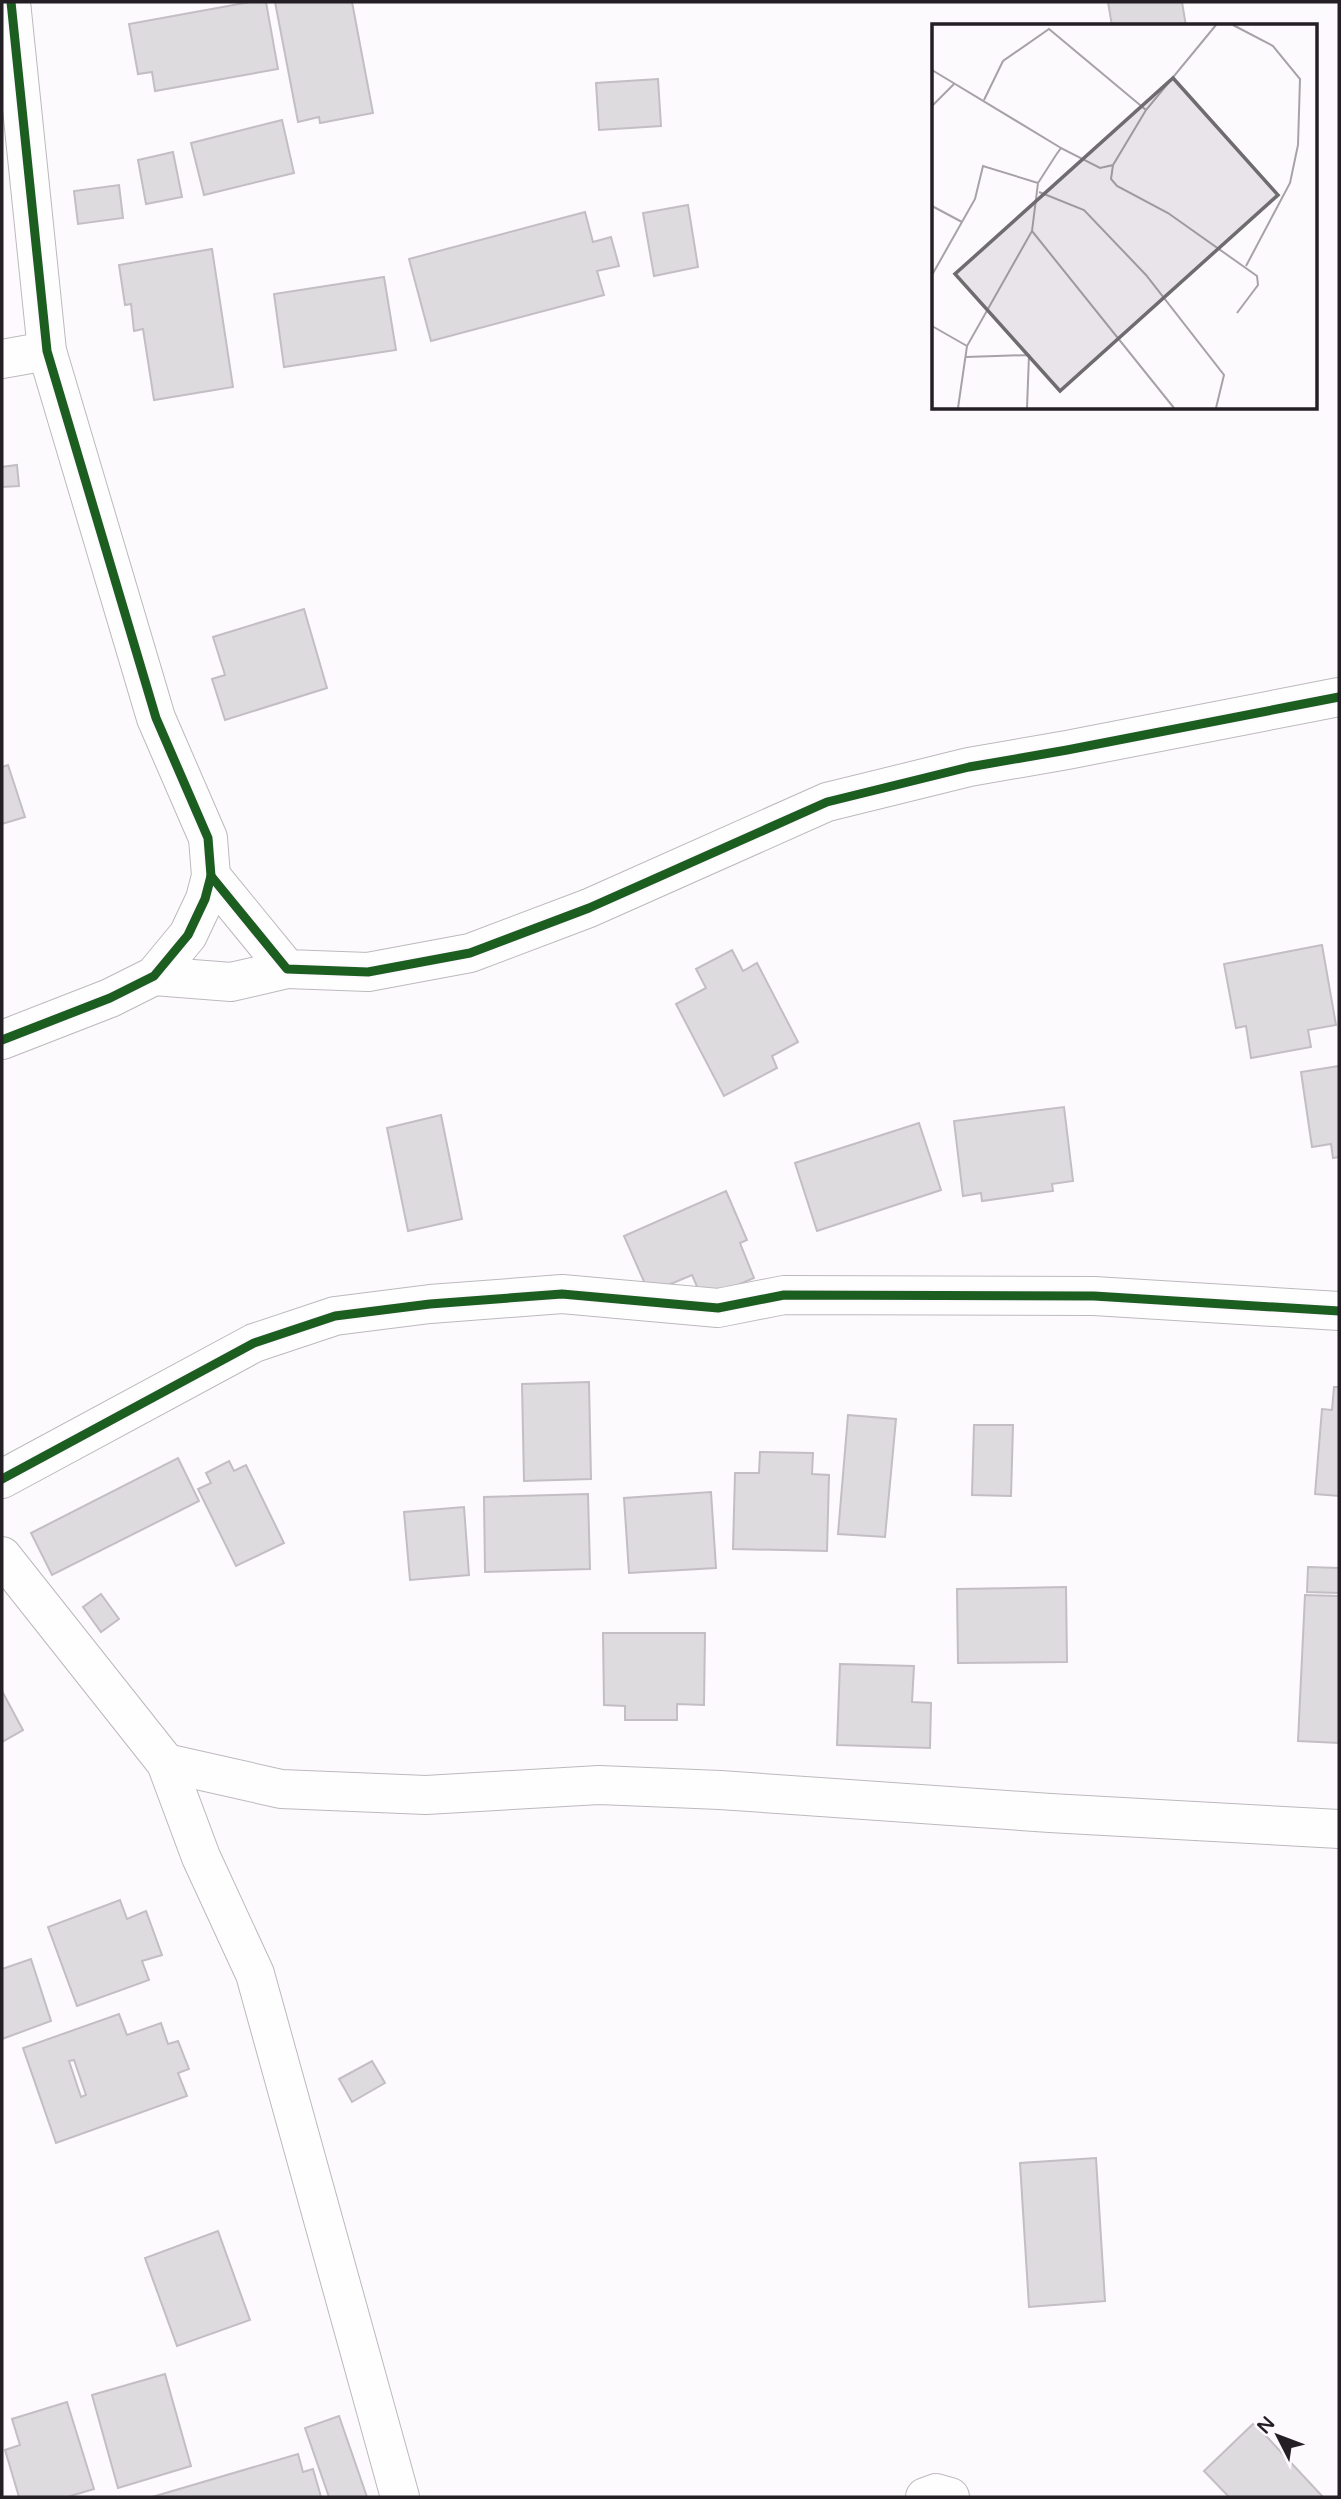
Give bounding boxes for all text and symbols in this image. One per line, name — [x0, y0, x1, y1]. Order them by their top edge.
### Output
inset map — [932, 24, 1316, 410]
north arrow — [1243, 2401, 1313, 2471]
text: N — [1253, 2412, 1279, 2438]

